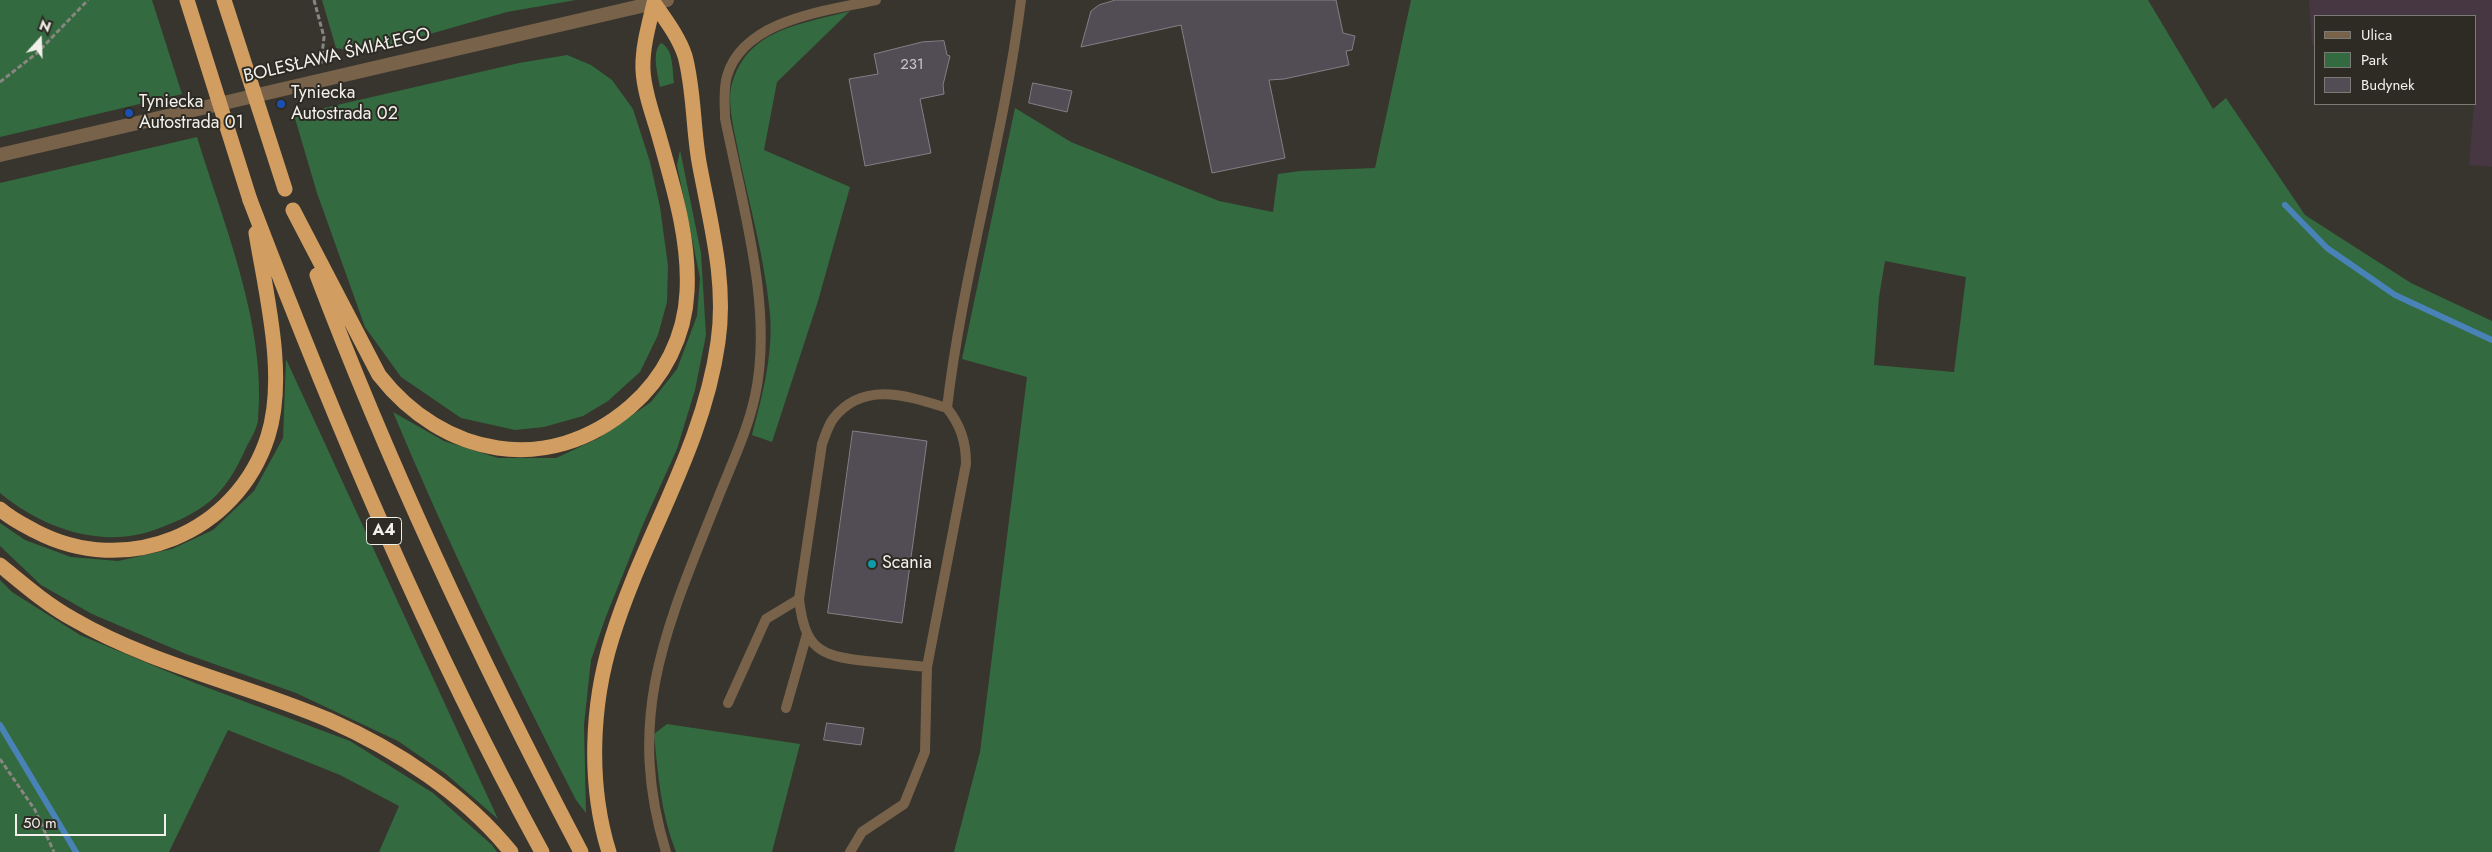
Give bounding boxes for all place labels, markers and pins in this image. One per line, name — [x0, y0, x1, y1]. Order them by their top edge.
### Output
place label: Tyniecka Autostrada 02 — [291, 83, 398, 126]
place label: Tyniecka Autostrada 01 — [139, 92, 244, 134]
marker: Tyniecka Autostrada 02 — [275, 98, 287, 110]
marker: Tyniecka Autostrada 01 — [123, 107, 135, 119]
place label: Scania — [882, 553, 932, 575]
marker: Scania — [866, 558, 878, 570]

